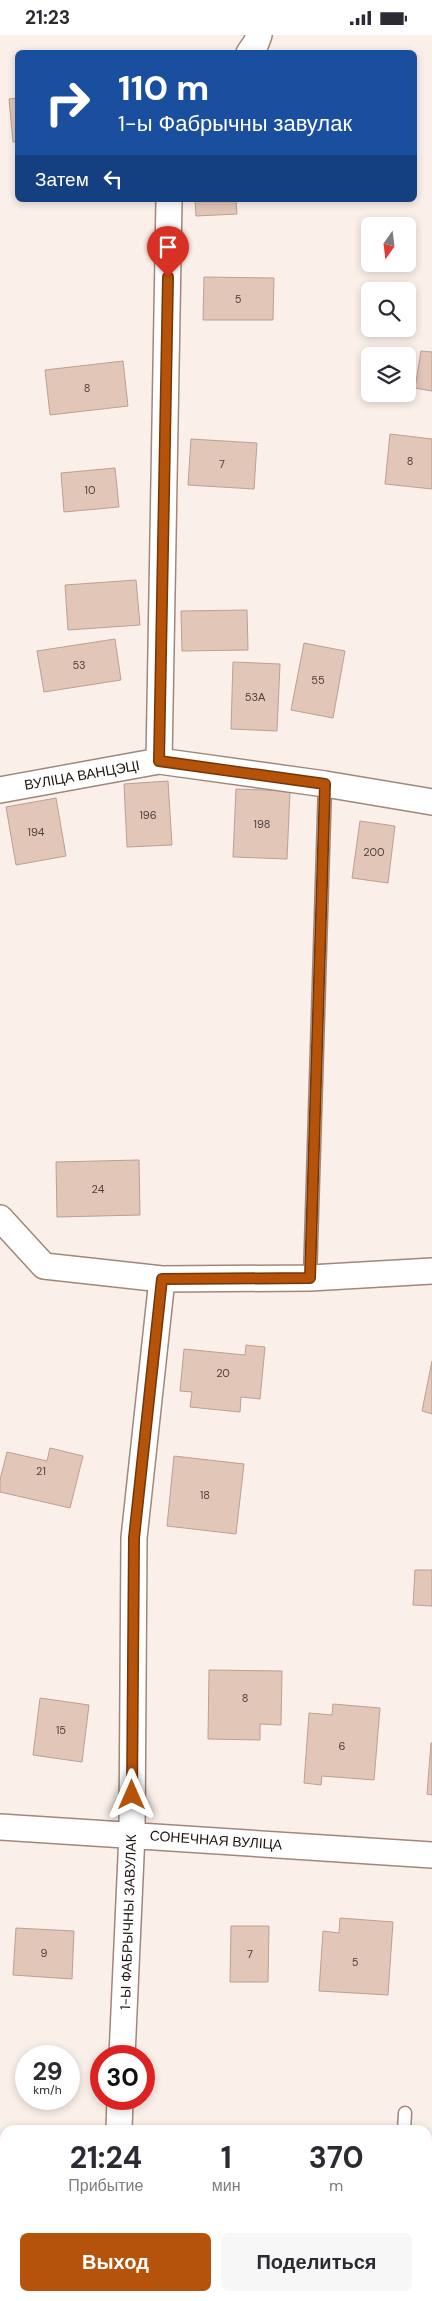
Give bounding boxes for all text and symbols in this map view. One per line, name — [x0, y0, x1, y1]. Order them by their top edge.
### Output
text: 21:23 — [25, 5, 70, 30]
text: 110 m — [118, 65, 209, 111]
icon: right — [35, 70, 100, 135]
text: 1-ы Фабрычны завулак — [118, 109, 352, 138]
icon: left — [99, 165, 127, 193]
text: Затем — [35, 167, 89, 192]
north arrow — [361, 217, 416, 273]
map controls — [361, 217, 416, 402]
pin — [147, 226, 189, 277]
icon: arrive — [154, 233, 182, 261]
button: search — [361, 282, 416, 337]
house number: 5 — [235, 292, 242, 306]
button: layers — [361, 347, 416, 402]
house number: 8 — [84, 381, 90, 395]
house number: 8 — [407, 454, 413, 468]
house number: 7 — [219, 457, 225, 471]
house number: 10 — [85, 483, 95, 497]
house number: 53 — [72, 658, 86, 672]
house number: 55 — [311, 673, 325, 687]
house number: 53А — [245, 690, 266, 704]
street label: ВУЛІЦА ВАНЦЭЦІ — [23, 756, 141, 794]
house number: 196 — [139, 808, 157, 822]
house number: 198 — [254, 817, 270, 831]
house number: 194 — [27, 825, 45, 839]
house number: 200 — [363, 845, 385, 859]
house number: 24 — [92, 1182, 105, 1196]
house number: 20 — [216, 1366, 230, 1380]
house number: 21 — [36, 1464, 46, 1478]
house number: 18 — [200, 1488, 210, 1502]
house number: 8 — [242, 1691, 248, 1705]
house number: 15 — [56, 1723, 66, 1737]
house number: 6 — [339, 1739, 346, 1753]
position arrow — [105, 1768, 157, 1820]
street label: СОНЕЧНАЯ ВУЛІЦА — [149, 1826, 284, 1854]
street label: 1-Ы ФАБРЫЧНЫ ЗАВУЛАК — [116, 1833, 140, 2010]
house number: 9 — [41, 1946, 48, 1960]
house number: 7 — [247, 1947, 253, 1961]
house number: 5 — [352, 1955, 359, 1969]
speed limit sign: 30 — [90, 2045, 155, 2110]
text: 29 — [32, 2055, 63, 2088]
text: km/h — [33, 2082, 62, 2098]
text: 21:24 — [70, 2138, 142, 2177]
text: 1 — [221, 2138, 232, 2177]
text: 370 — [309, 2138, 364, 2177]
text: Прибытие — [68, 2175, 143, 2196]
text: мин — [212, 2175, 240, 2196]
text: m — [329, 2175, 343, 2196]
button: Выход — [20, 2233, 211, 2291]
button: Поделиться — [221, 2233, 412, 2291]

